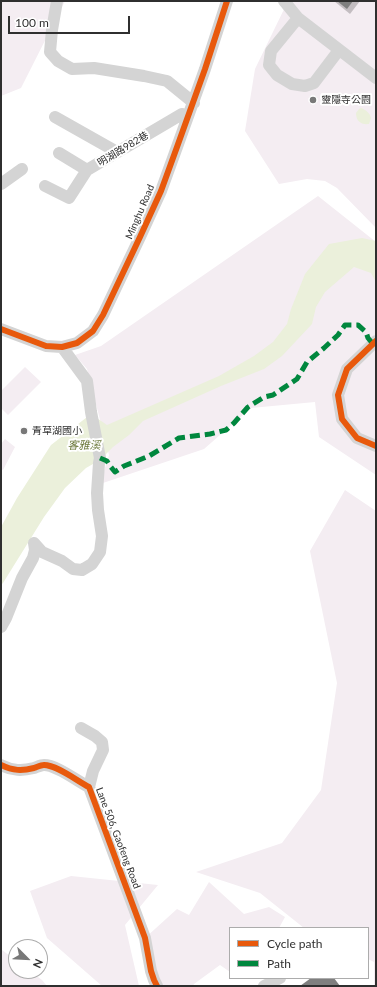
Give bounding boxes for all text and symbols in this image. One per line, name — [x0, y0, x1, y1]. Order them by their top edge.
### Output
scale bar — [10, 8, 132, 34]
text: 100 m — [15, 15, 49, 30]
place label: 靈隱寺公園 — [321, 94, 371, 106]
marker: 靈隱寺公園 — [308, 95, 318, 105]
street label: 明湖路982巷 — [95, 129, 151, 169]
street label: Minghu Road — [123, 183, 157, 241]
place label: 青草湖國小 — [32, 425, 82, 437]
marker: 青草湖國小 — [19, 426, 29, 436]
water label: 客雅溪 — [68, 438, 100, 452]
street label: Lane 506, Gaofeng Road — [93, 786, 143, 890]
legend — [229, 927, 369, 979]
text: Cycle path — [267, 936, 322, 951]
north arrow — [8, 939, 48, 979]
text: Path — [267, 956, 291, 971]
text: N — [31, 957, 46, 970]

